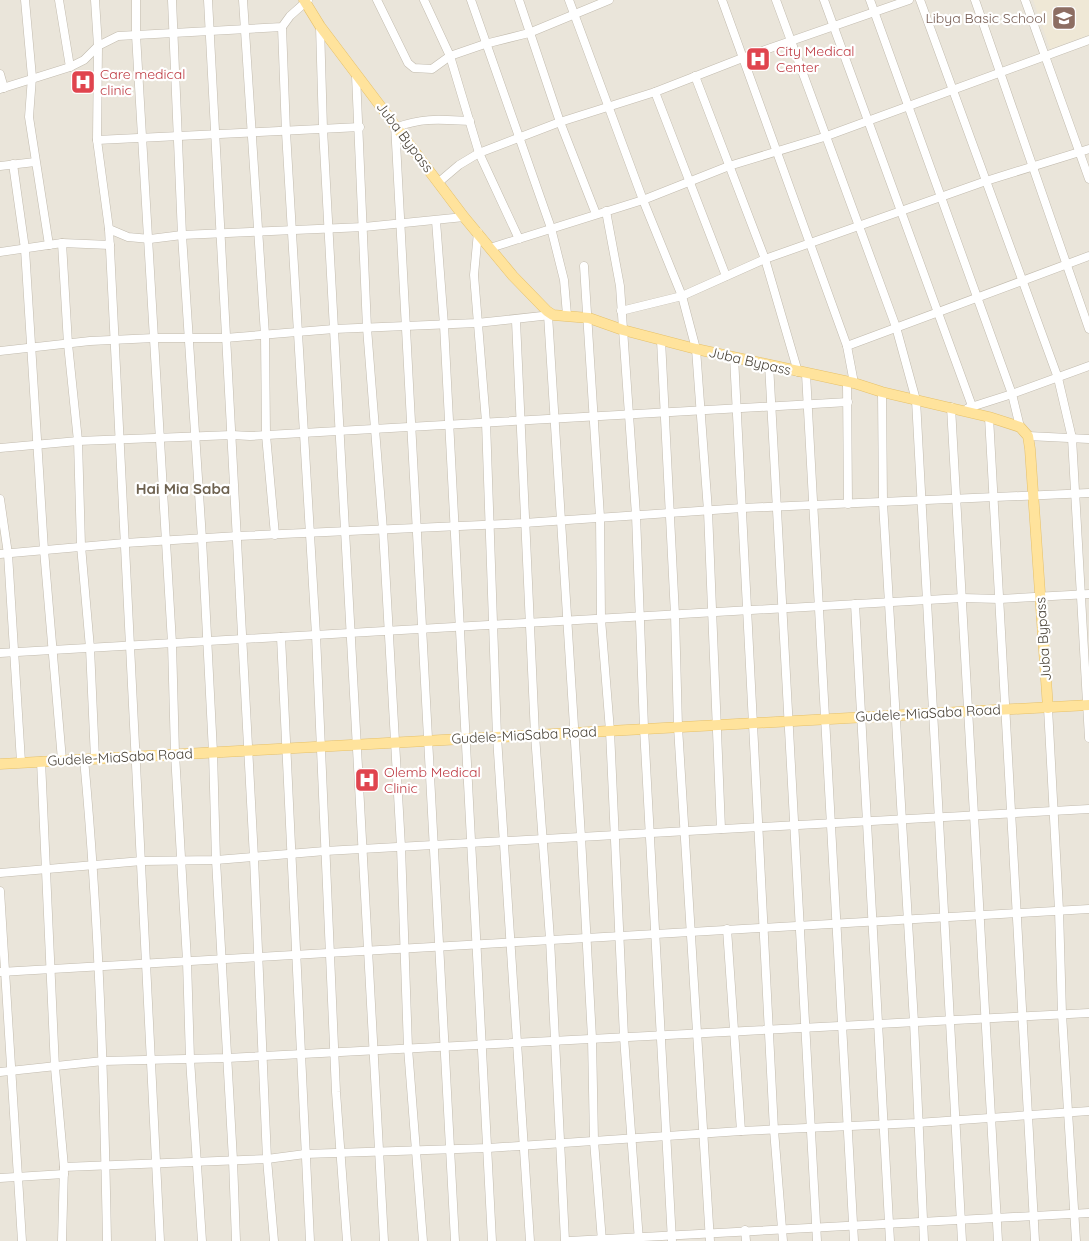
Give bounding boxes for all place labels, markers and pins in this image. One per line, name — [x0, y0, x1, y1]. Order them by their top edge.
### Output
school or university icon: Libya Basic School — [1051, 5, 1077, 31]
place label: Libya Basic School — [925, 9, 1046, 27]
place label: City Medical Center — [776, 42, 855, 76]
hospital icon: City Medical Center — [745, 46, 771, 72]
place label: Care medical clinic — [100, 65, 186, 99]
hospital icon: Care medical clinic — [70, 69, 96, 95]
place label: Olemb Medical Clinic — [384, 763, 481, 797]
hospital icon: Olemb Medical Clinic — [354, 767, 380, 793]

